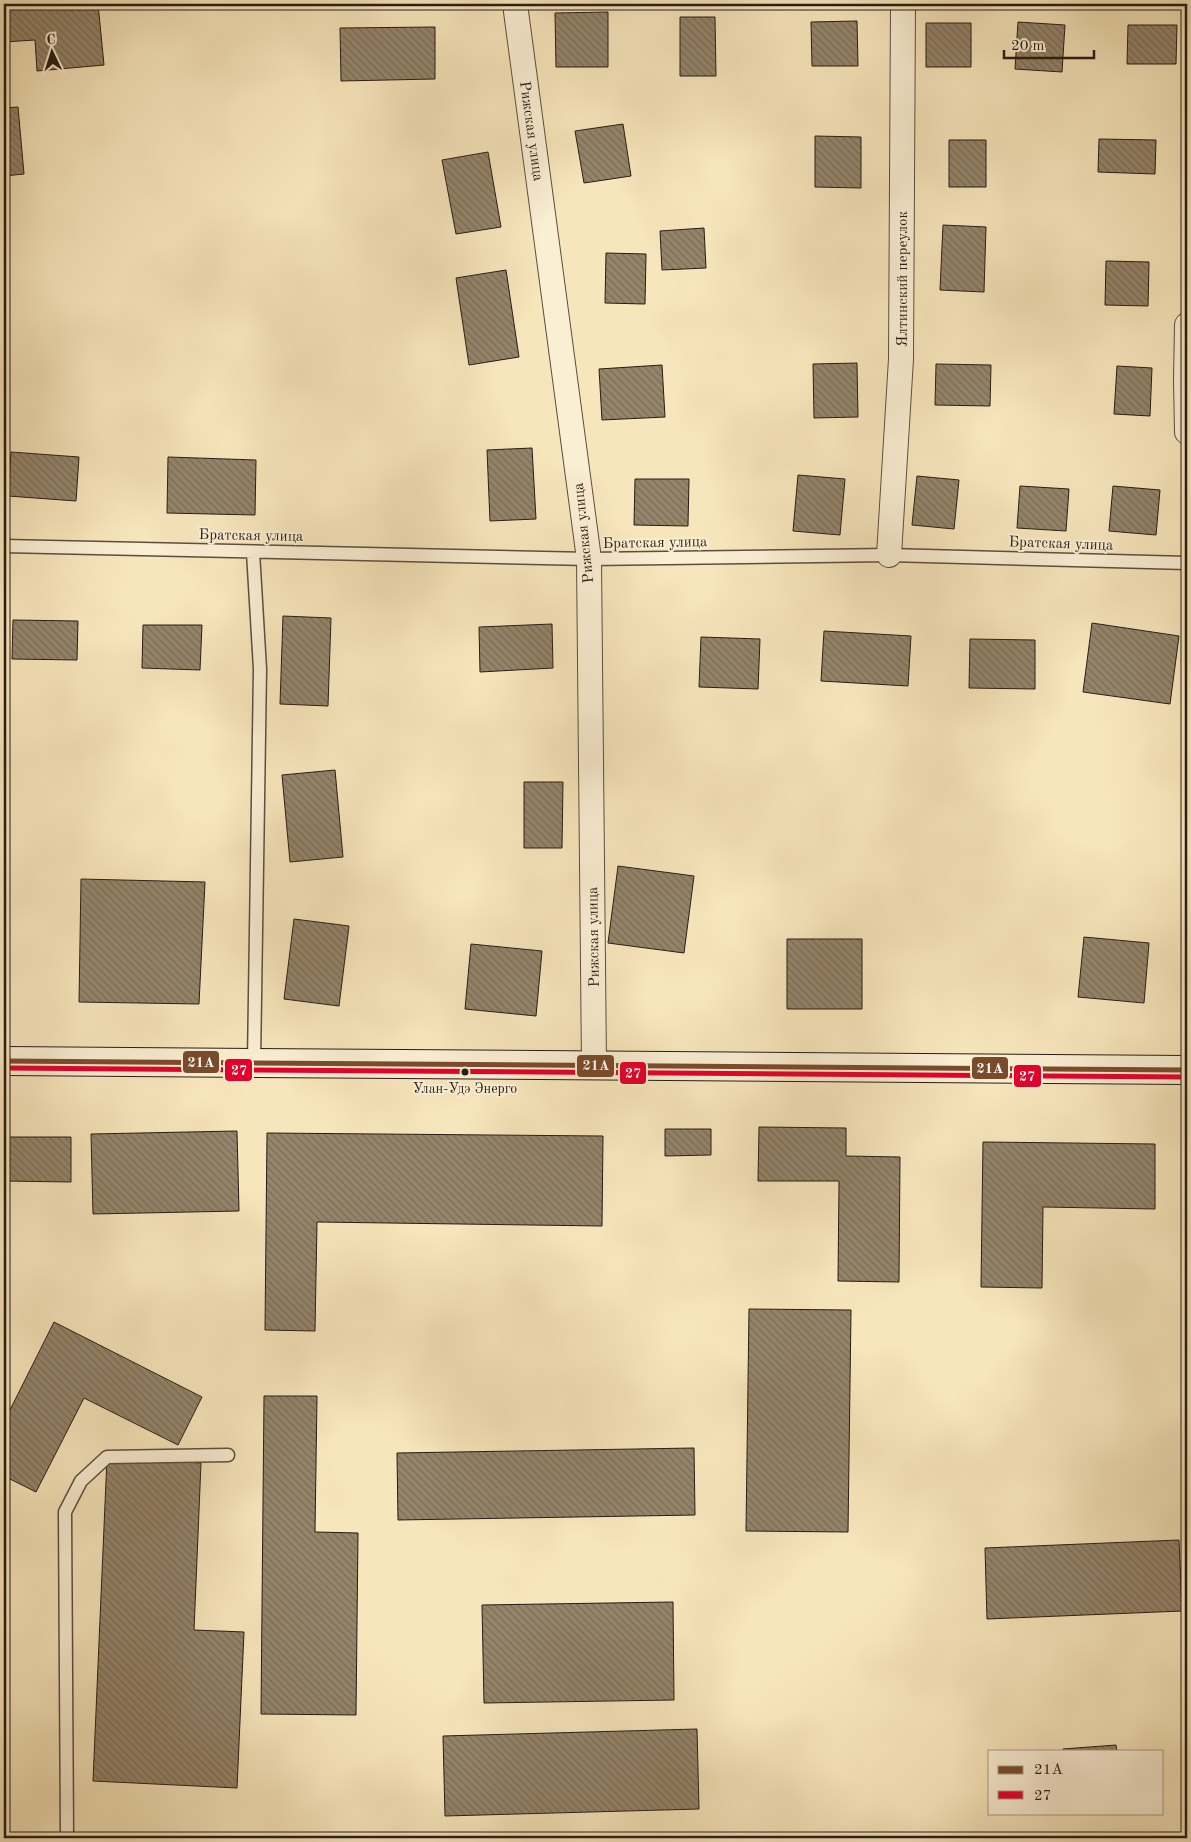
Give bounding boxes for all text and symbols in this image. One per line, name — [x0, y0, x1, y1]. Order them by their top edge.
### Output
north arrow — [28, 28, 78, 78]
scale bar — [1004, 28, 1094, 60]
text: С — [46, 33, 56, 47]
text: 20 m — [1011, 39, 1045, 54]
street label: Рижская улица — [516, 80, 545, 183]
street label: Ялтинский переулок — [896, 211, 911, 347]
street label: Рижская улица — [572, 481, 597, 584]
street label: Братская улица — [198, 528, 304, 545]
street label: Братская улица — [603, 535, 708, 552]
street label: Братская улица — [1008, 535, 1114, 554]
street label: Рижская улица — [586, 886, 603, 988]
line badge: 21А — [182, 1050, 220, 1074]
line badge: 21А — [576, 1054, 615, 1078]
text: 21А — [188, 1056, 215, 1070]
line badge: 21А — [971, 1056, 1009, 1080]
line badge: 27 — [224, 1058, 253, 1082]
text: 21А — [583, 1059, 610, 1073]
line badge: 27 — [619, 1061, 647, 1085]
text: 21А — [977, 1062, 1004, 1076]
text: 27 — [231, 1064, 247, 1078]
line badge: 27 — [1013, 1064, 1042, 1088]
marker: Улан-Удэ Энерго — [460, 1067, 470, 1077]
text: 27 — [625, 1067, 641, 1081]
text: 27 — [1019, 1070, 1035, 1084]
place label: Улан-Удэ Энерго — [413, 1082, 517, 1096]
legend — [988, 1750, 1164, 1814]
text: 21А — [1034, 1763, 1063, 1778]
text: 27 — [1034, 1789, 1051, 1804]

